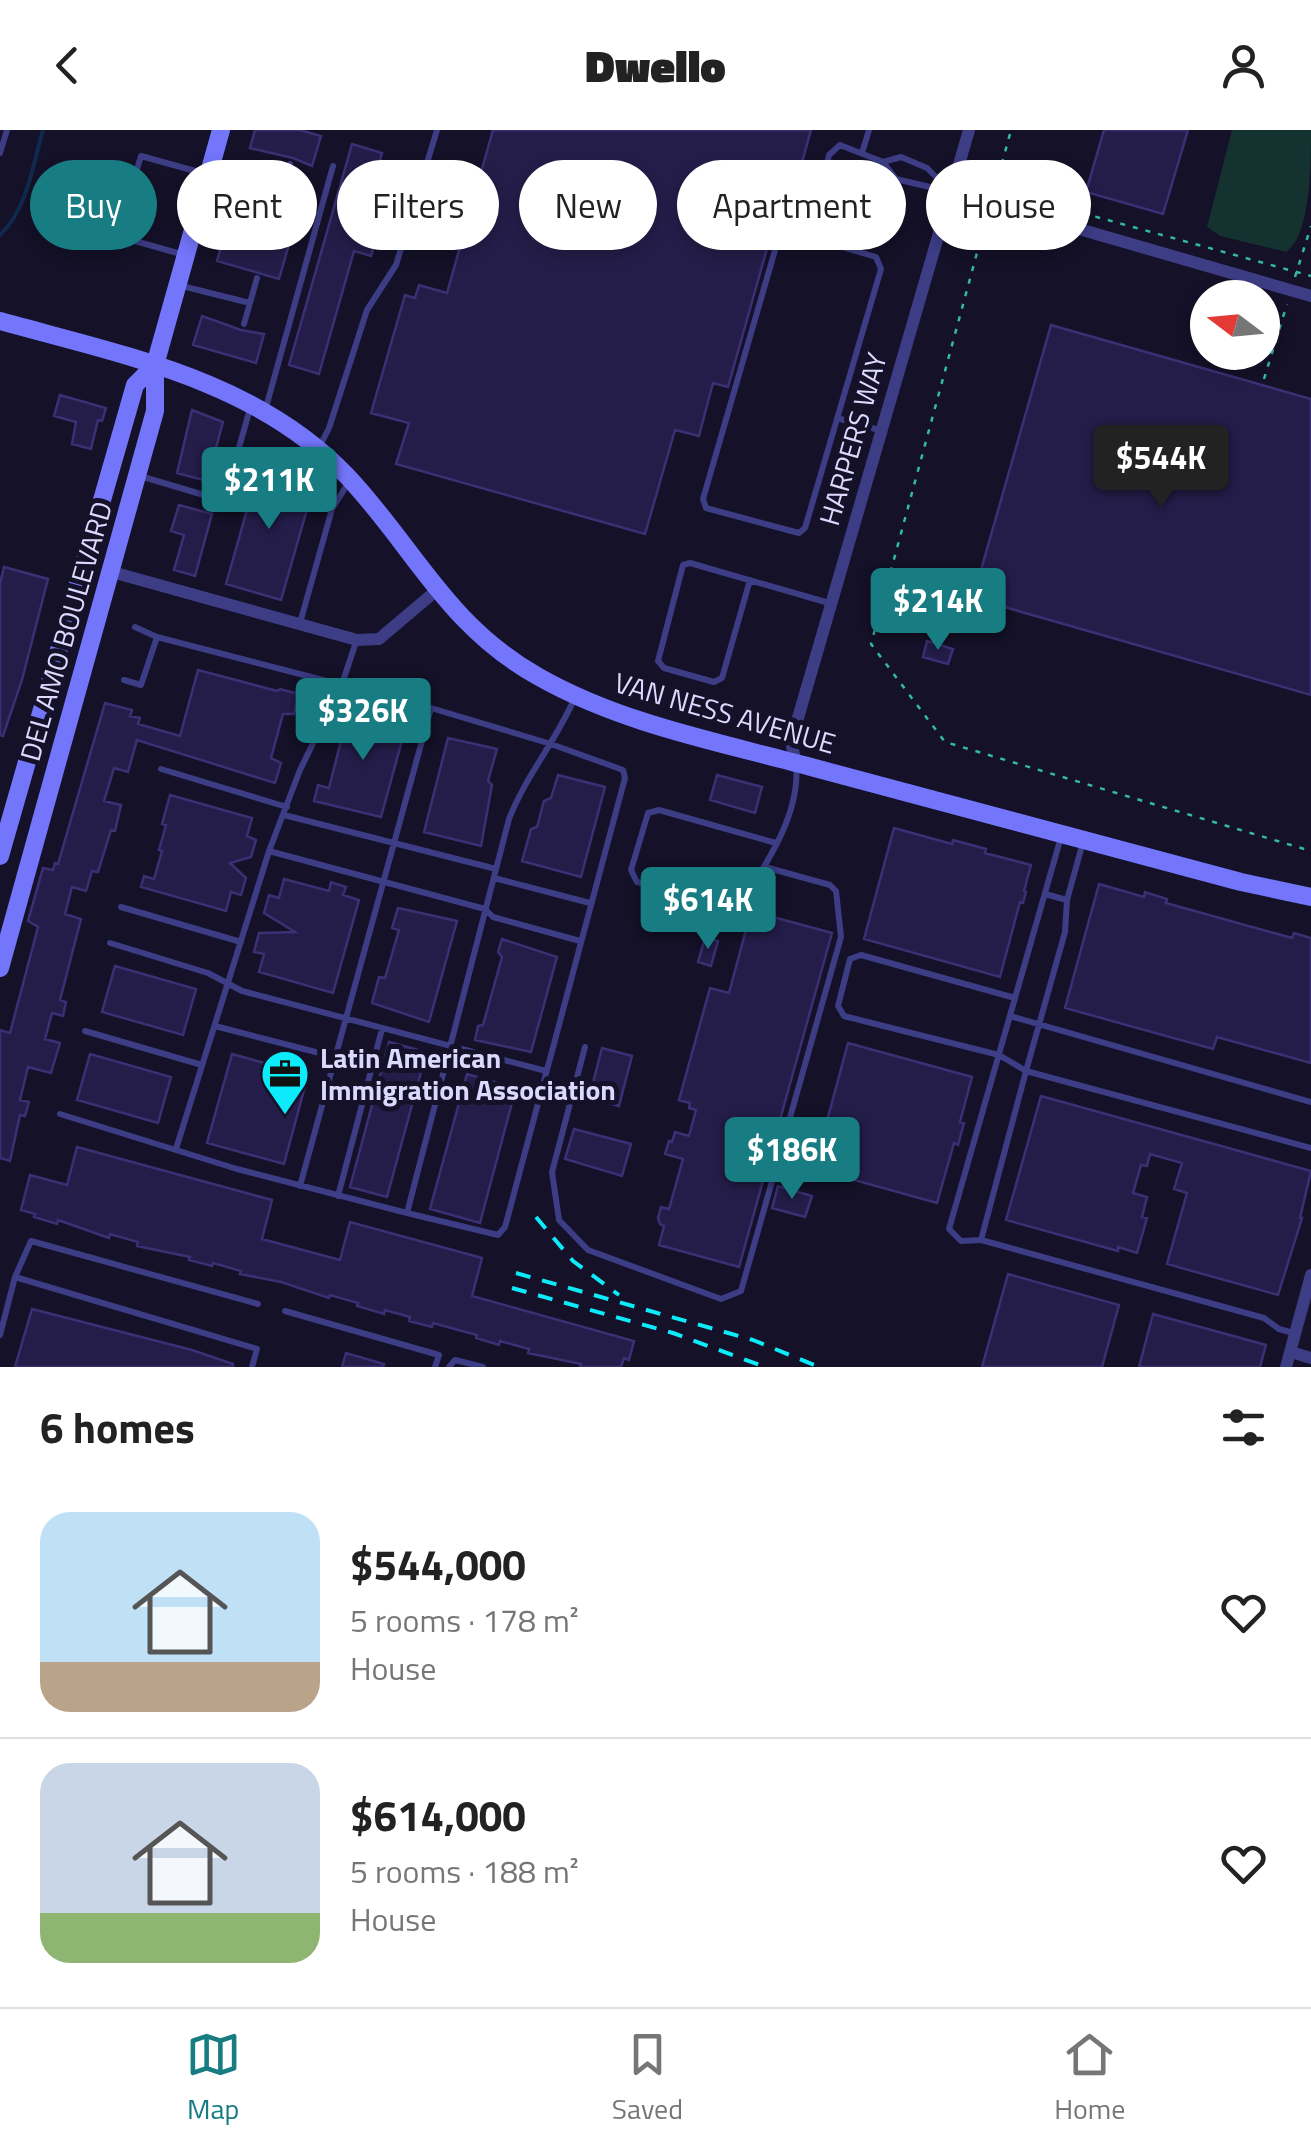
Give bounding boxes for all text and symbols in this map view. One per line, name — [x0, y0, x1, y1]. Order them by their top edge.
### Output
text: Dwello — [585, 31, 726, 99]
icon: back — [40, 38, 95, 93]
icon: person — [1216, 38, 1271, 93]
chip: Buy — [30, 160, 157, 250]
chip: Rent — [177, 160, 317, 250]
chip: Filters — [337, 160, 499, 250]
chip: New — [519, 160, 657, 250]
chip: Apartment — [677, 160, 906, 250]
chip: House — [926, 160, 1091, 250]
north arrow — [1190, 280, 1280, 370]
map controls — [1190, 280, 1280, 370]
street label: HARPERS WAY — [807, 347, 898, 530]
pin: $544K — [1091, 425, 1231, 510]
text: $544K — [1116, 433, 1206, 481]
pin: $211K — [199, 447, 339, 532]
text: $211K — [224, 455, 314, 503]
street label: DEL AMO BOULEVARD — [8, 496, 123, 766]
pin: $214K — [868, 568, 1008, 653]
text: $214K — [893, 576, 983, 624]
street label: VAN NESS AVENUE — [610, 660, 841, 765]
pin: $326K — [293, 678, 433, 763]
text: $326K — [318, 686, 408, 734]
pin: $614K — [638, 867, 778, 952]
text: $614K — [663, 875, 753, 923]
place label: Latin American Immigration Association — [320, 1036, 616, 1111]
office icon: Latin American Immigration Association — [259, 1048, 311, 1116]
pin: $186K — [722, 1117, 862, 1202]
text: $186K — [747, 1125, 837, 1173]
text: 6 homes — [40, 1395, 195, 1459]
icon: filters — [1216, 1400, 1271, 1455]
text: $544,000 — [350, 1532, 526, 1596]
icon: home — [120, 1552, 240, 1672]
icon: heart — [1216, 1585, 1271, 1640]
text: 5 rooms · 178 m² — [350, 1596, 579, 1644]
text: House — [350, 1644, 436, 1692]
text: $614,000 — [350, 1783, 526, 1847]
icon: home — [120, 1803, 240, 1923]
icon: heart — [1216, 1836, 1271, 1891]
text: 5 rooms · 188 m² — [350, 1847, 579, 1895]
text: House — [350, 1895, 436, 1943]
tab: Map — [186, 2027, 241, 2130]
tab: Saved — [612, 2027, 683, 2130]
tab: Home — [1054, 2027, 1125, 2130]

